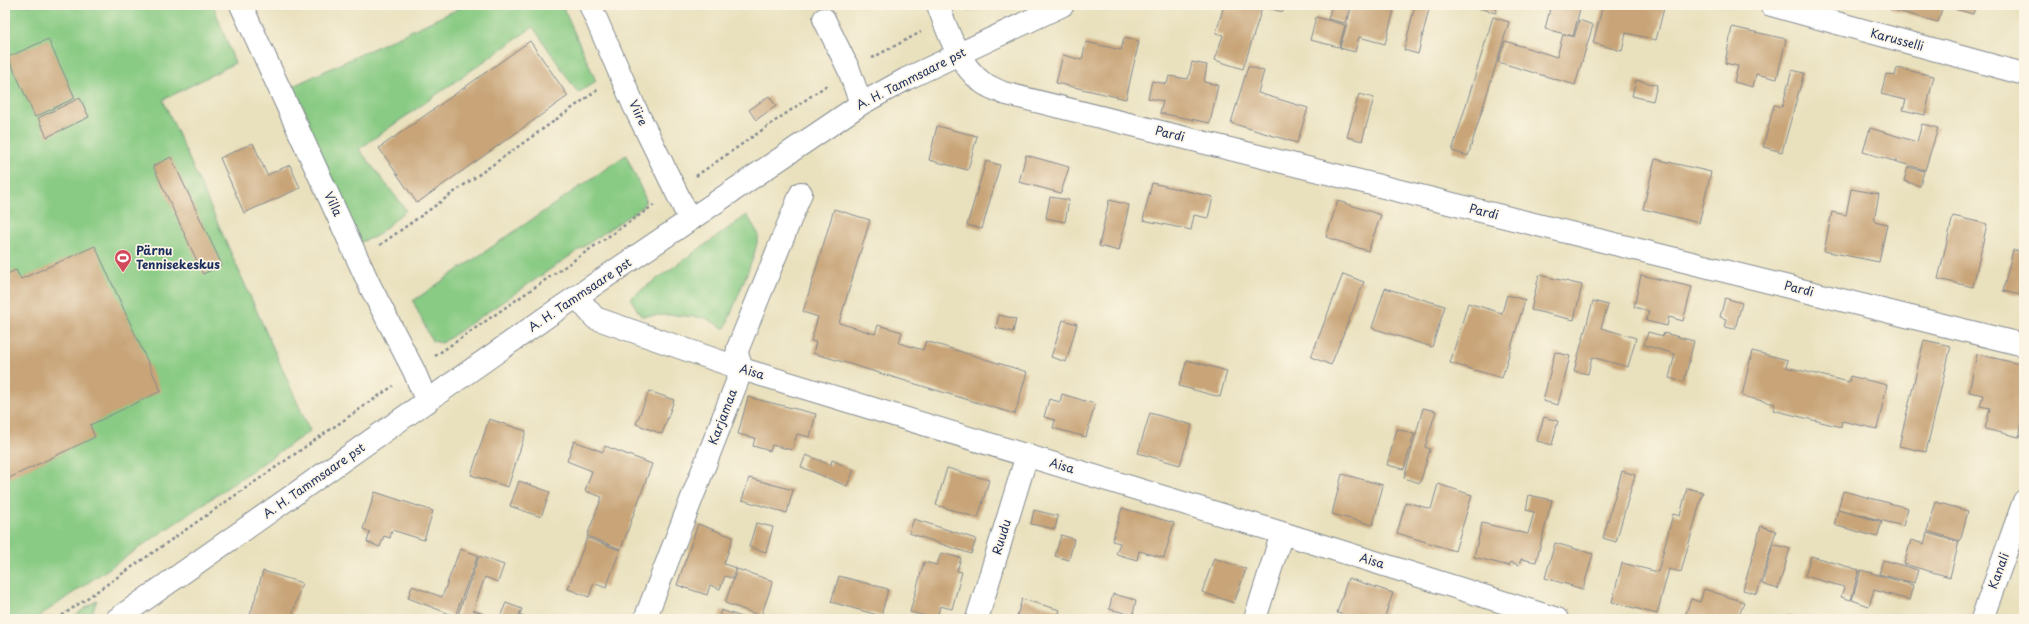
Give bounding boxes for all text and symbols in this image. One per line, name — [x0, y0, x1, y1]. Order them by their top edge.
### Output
street label: Karusselli — [1869, 23, 1926, 55]
street label: A. H. Tammsaare pst — [853, 43, 969, 114]
street label: Viire — [625, 97, 653, 128]
street label: Pardi — [1154, 121, 1187, 145]
street label: Villa — [320, 188, 348, 219]
street label: Pardi — [1468, 199, 1501, 223]
place label: Pärnu Tennisekeskus — [136, 241, 220, 273]
sports icon: Pärnu Tennisekeskus — [113, 248, 133, 273]
street label: A. H. Tammsaare pst — [524, 253, 635, 335]
street label: Pardi — [1783, 276, 1816, 300]
street label: Aisa — [738, 359, 767, 383]
street label: Karjamaa — [703, 386, 741, 447]
street label: A. H. Tammsaare pst — [259, 438, 368, 522]
street label: Aisa — [1048, 453, 1077, 477]
street label: Ruudu — [987, 517, 1015, 557]
street label: Aisa — [1358, 548, 1387, 572]
street label: Kanali — [1983, 550, 2013, 591]

